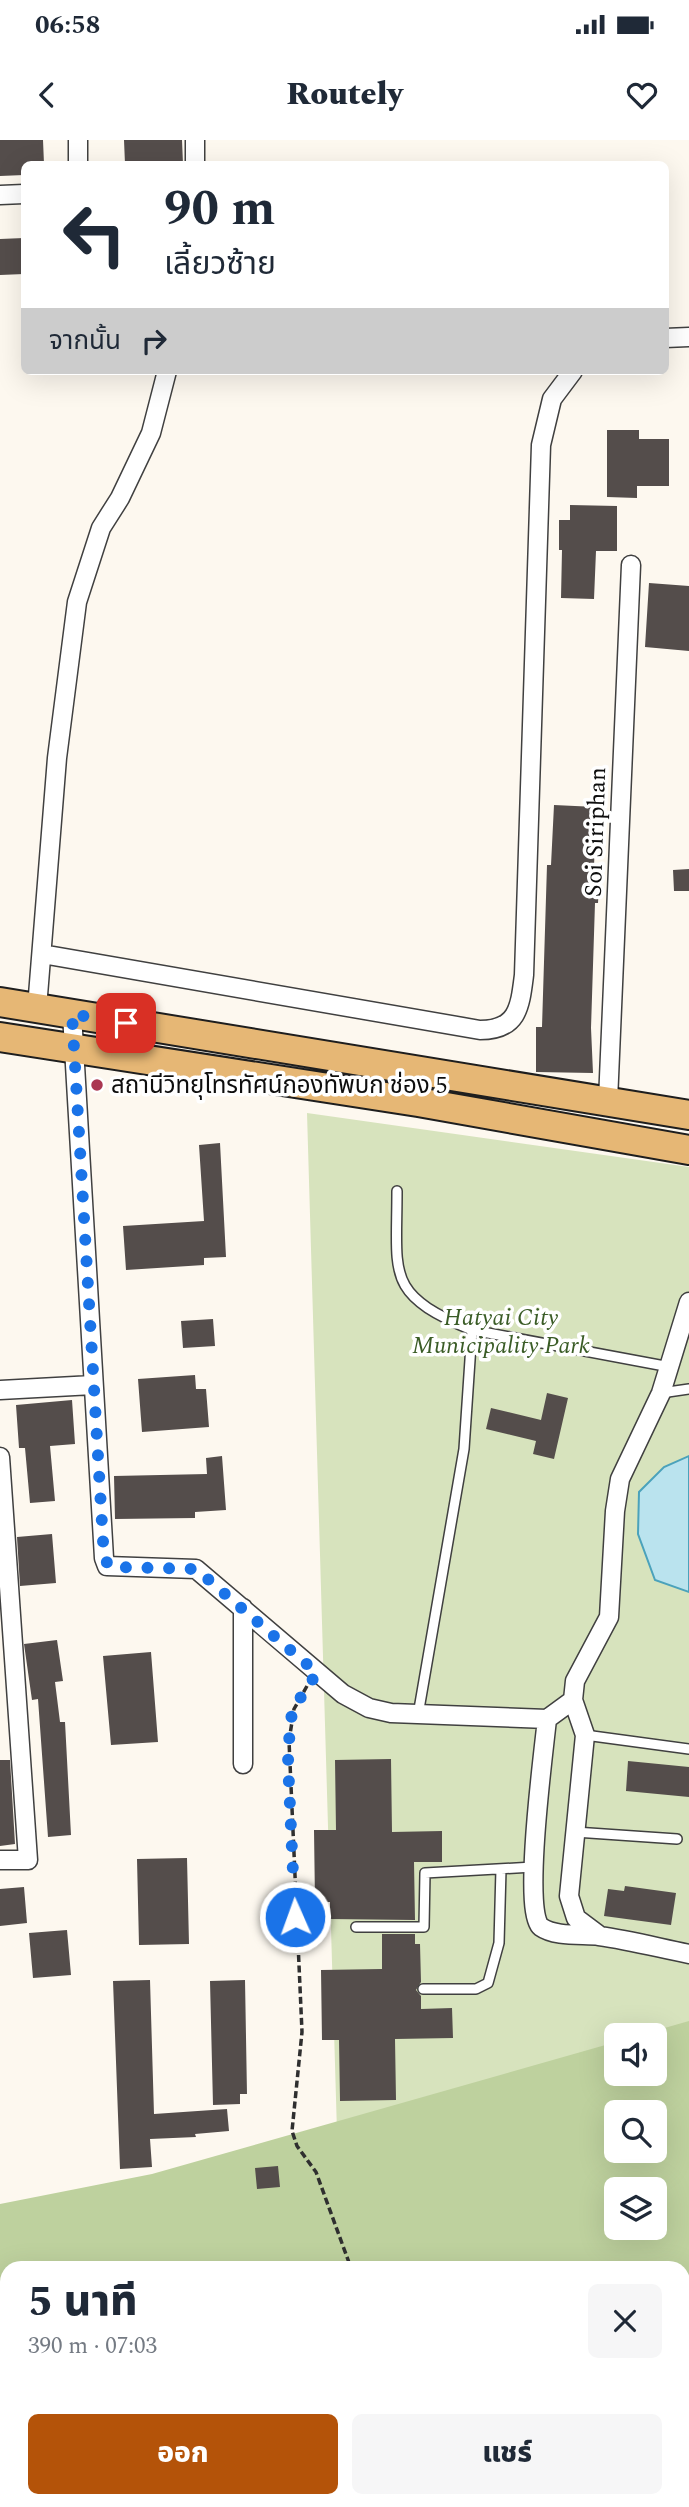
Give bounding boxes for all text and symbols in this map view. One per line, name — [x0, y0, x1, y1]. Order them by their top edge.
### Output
text: 06:58 — [35, 5, 100, 45]
text: Routely — [286, 70, 403, 119]
icon: back — [28, 76, 66, 114]
icon: heart — [623, 76, 661, 114]
text: 90 m — [164, 172, 275, 247]
icon: left — [49, 189, 140, 280]
text: เลี้ยวซ้าย — [164, 240, 276, 289]
text: จากนั้น — [49, 321, 121, 361]
icon: right — [135, 322, 173, 360]
street label: Soi Siriphan — [576, 766, 616, 898]
pin — [96, 993, 156, 1053]
icon: arrive — [107, 1004, 145, 1042]
place label: สถานีวิทยุโทรทัศน์กองทัพบก ช่อง 5 — [111, 1068, 448, 1104]
marker: สถานีวิทยุโทรทัศน์กองทัพบก ช่อง 5 — [89, 1077, 105, 1093]
park label: Hatyai City Municipality Park — [412, 1300, 590, 1364]
position arrow — [258, 1880, 332, 1954]
map controls — [604, 2023, 667, 2240]
button: sound — [604, 2023, 667, 2086]
button: search — [604, 2100, 667, 2163]
button: layers — [604, 2177, 667, 2240]
text: 5 นาที — [28, 2271, 137, 2334]
button: close — [588, 2284, 662, 2358]
text: 390 m · 07:03 — [28, 2329, 157, 2364]
button: ออก — [28, 2414, 338, 2494]
button: แชร์ — [352, 2414, 662, 2494]

